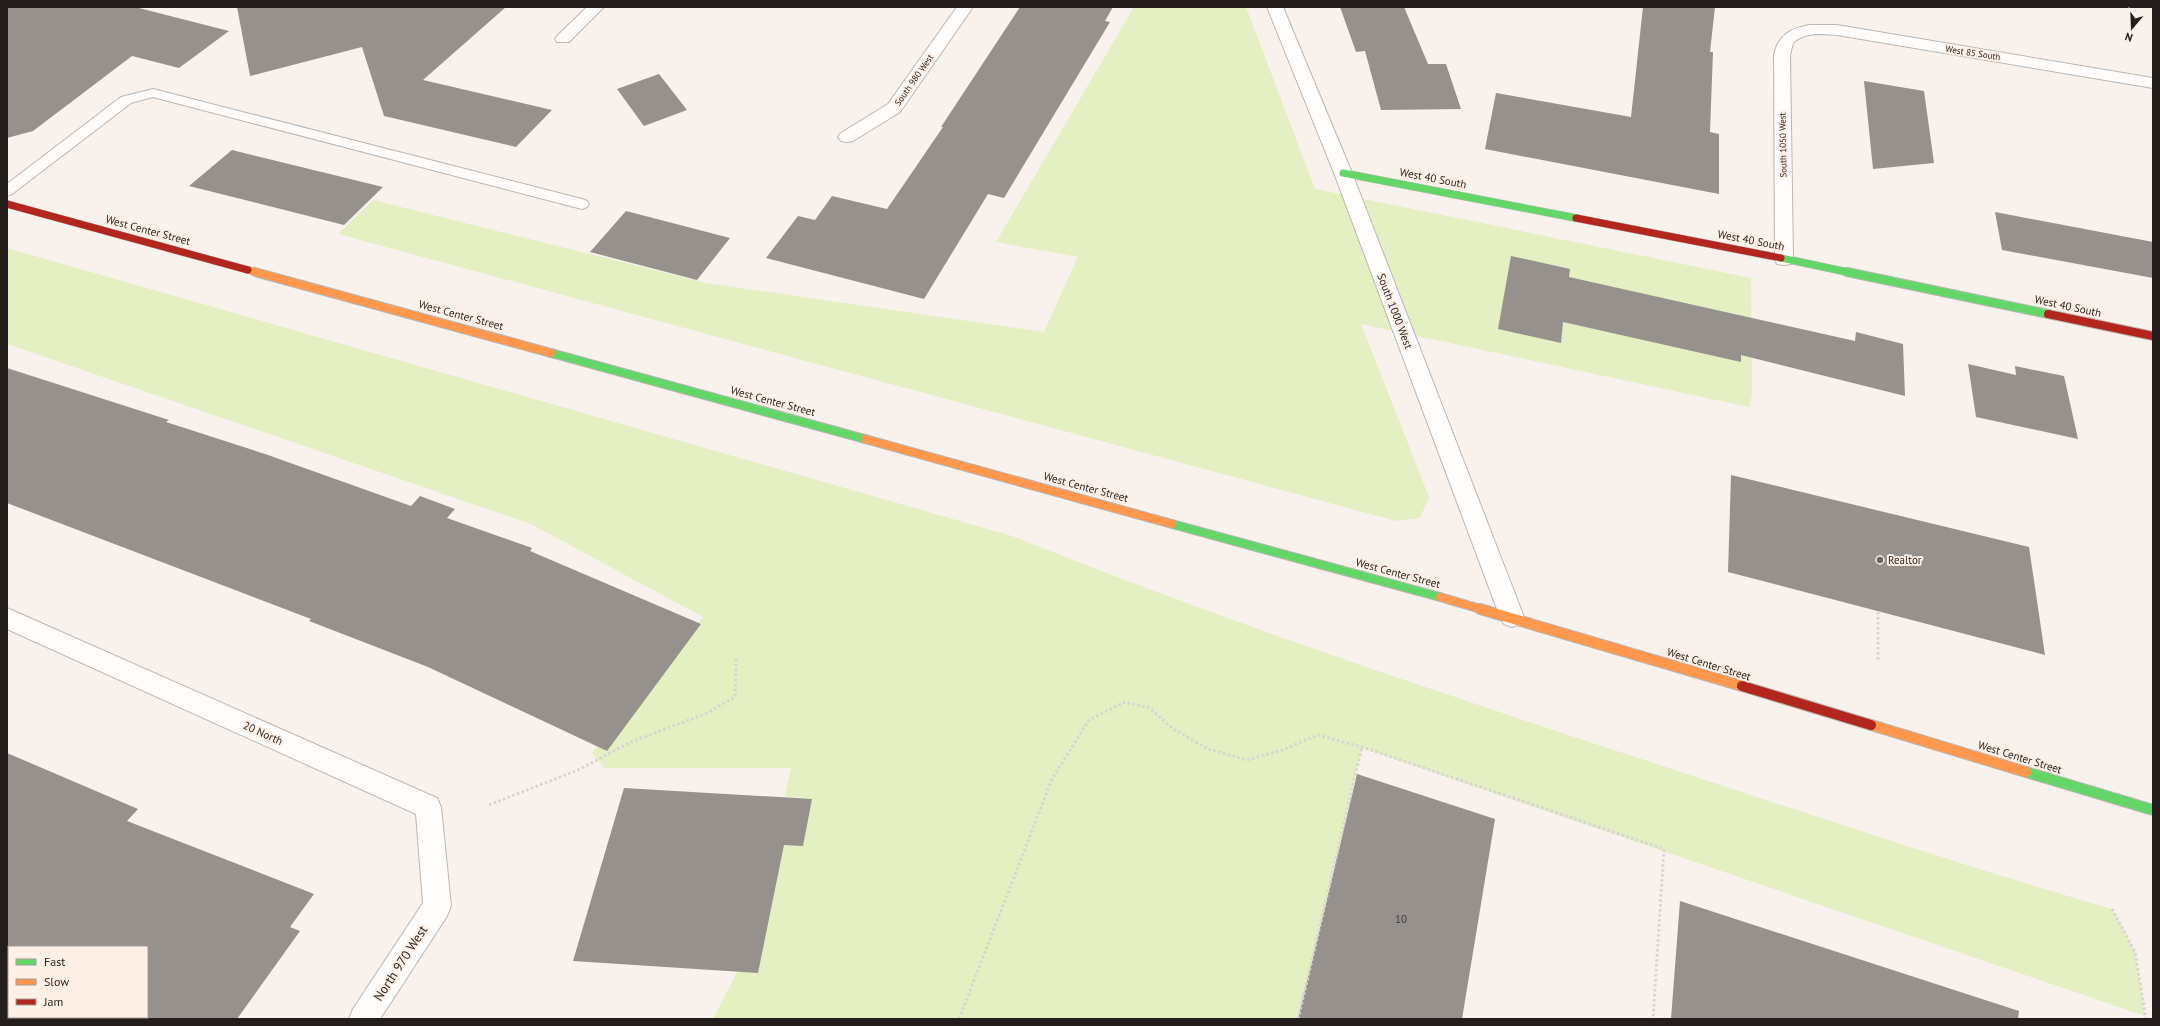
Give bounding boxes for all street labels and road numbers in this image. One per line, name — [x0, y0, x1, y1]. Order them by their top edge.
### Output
street label: West 85 South — [1945, 43, 2001, 62]
street label: South 980 West — [892, 52, 935, 108]
street label: South 1050 West — [1776, 112, 1789, 178]
street label: West 40 South — [1398, 165, 1468, 191]
street label: West Center Street — [104, 212, 192, 248]
street label: West 40 South — [1716, 227, 1786, 253]
street label: South 1000 West — [1374, 271, 1416, 351]
street label: West 40 South — [2033, 292, 2103, 320]
street label: West Center Street — [417, 297, 505, 333]
street label: West Center Street — [729, 383, 817, 419]
street label: West Center Street — [1042, 469, 1130, 505]
street label: West Center Street — [1354, 555, 1442, 591]
street label: West Center Street — [1665, 645, 1753, 683]
street label: 20 North — [241, 718, 285, 748]
street label: West Center Street — [1976, 738, 2064, 776]
street label: North 970 West — [370, 922, 431, 1004]

